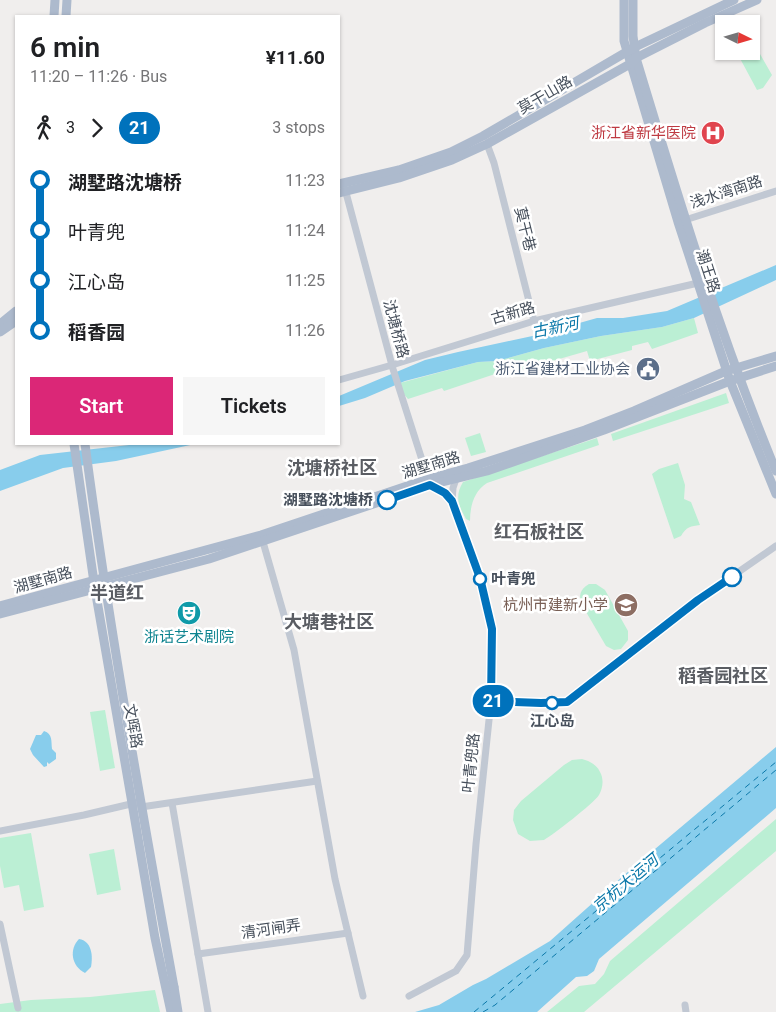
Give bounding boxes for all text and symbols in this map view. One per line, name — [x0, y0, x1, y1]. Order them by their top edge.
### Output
north arrow — [715, 15, 760, 60]
map controls — [715, 15, 760, 60]
text: 6 min — [30, 31, 100, 64]
text: ¥11.60 — [266, 46, 325, 69]
text: 11:20 – 11:26 · Bus — [30, 67, 167, 86]
street label: 莫干山路 — [515, 72, 575, 118]
icon: walk — [30, 114, 58, 142]
icon: forward — [83, 114, 111, 142]
text: 21 — [129, 117, 150, 138]
text: 3 — [66, 118, 75, 137]
text: 3 stops — [272, 118, 325, 137]
hospital icon: 浙江省新华医院 — [700, 120, 726, 146]
place label: 浙江省新华医院 — [591, 124, 696, 142]
text: 湖墅路沈塘桥 — [68, 171, 182, 194]
text: 11:23 — [285, 171, 325, 190]
street label: 浅水湾南路 — [688, 172, 764, 212]
street label: 莫干巷 — [511, 205, 539, 253]
text: 叶青兜 — [68, 221, 125, 244]
text: 11:24 — [285, 221, 325, 240]
street label: 潮王路 — [692, 247, 724, 295]
text: 江心岛 — [68, 271, 125, 294]
text: 11:25 — [285, 271, 325, 290]
street label: 沈塘桥路 — [380, 298, 412, 360]
street label: 古新路 — [489, 298, 537, 328]
water label: 古新河 — [530, 313, 583, 342]
text: 稻香园 — [68, 321, 125, 344]
text: 11:26 — [285, 321, 325, 340]
public building icon: 浙江省建材工业协会 — [635, 356, 661, 382]
place label: 浙江省建材工业协会 — [495, 360, 630, 378]
button: Start — [30, 377, 173, 435]
button: Tickets — [183, 377, 325, 435]
street label: 湖墅南路 — [400, 448, 462, 482]
district label: 沈塘桥社区 — [287, 457, 377, 478]
marker: 湖墅路沈塘桥 — [377, 490, 397, 510]
place label: 湖墅路沈塘桥 — [283, 491, 373, 509]
district label: 红石板社区 — [494, 521, 584, 542]
street label: 湖墅南路 — [12, 563, 74, 597]
unlabelled marker — [722, 567, 742, 587]
place label: 叶青兜 — [491, 570, 536, 588]
marker: 叶青兜 — [473, 572, 487, 586]
district label: 半道红 — [90, 582, 144, 603]
school or university icon: 杭州市建新小学 — [613, 592, 639, 618]
place label: 杭州市建新小学 — [503, 596, 608, 614]
theatre icon: 浙话艺术剧院 — [176, 600, 202, 626]
district label: 大塘巷社区 — [284, 611, 374, 632]
place label: 浙话艺术剧院 — [144, 628, 234, 646]
district label: 稻香园社区 — [678, 665, 768, 686]
line badge: 21 — [470, 685, 516, 717]
text: 21 — [483, 690, 503, 711]
marker: 江心岛 — [545, 696, 559, 710]
street label: 文晖路 — [120, 702, 146, 750]
place label: 江心岛 — [529, 712, 575, 730]
street label: 叶青兜路 — [459, 732, 483, 794]
water label: 京杭大运河 — [589, 848, 664, 916]
street label: 清河闸弄 — [240, 916, 302, 942]

